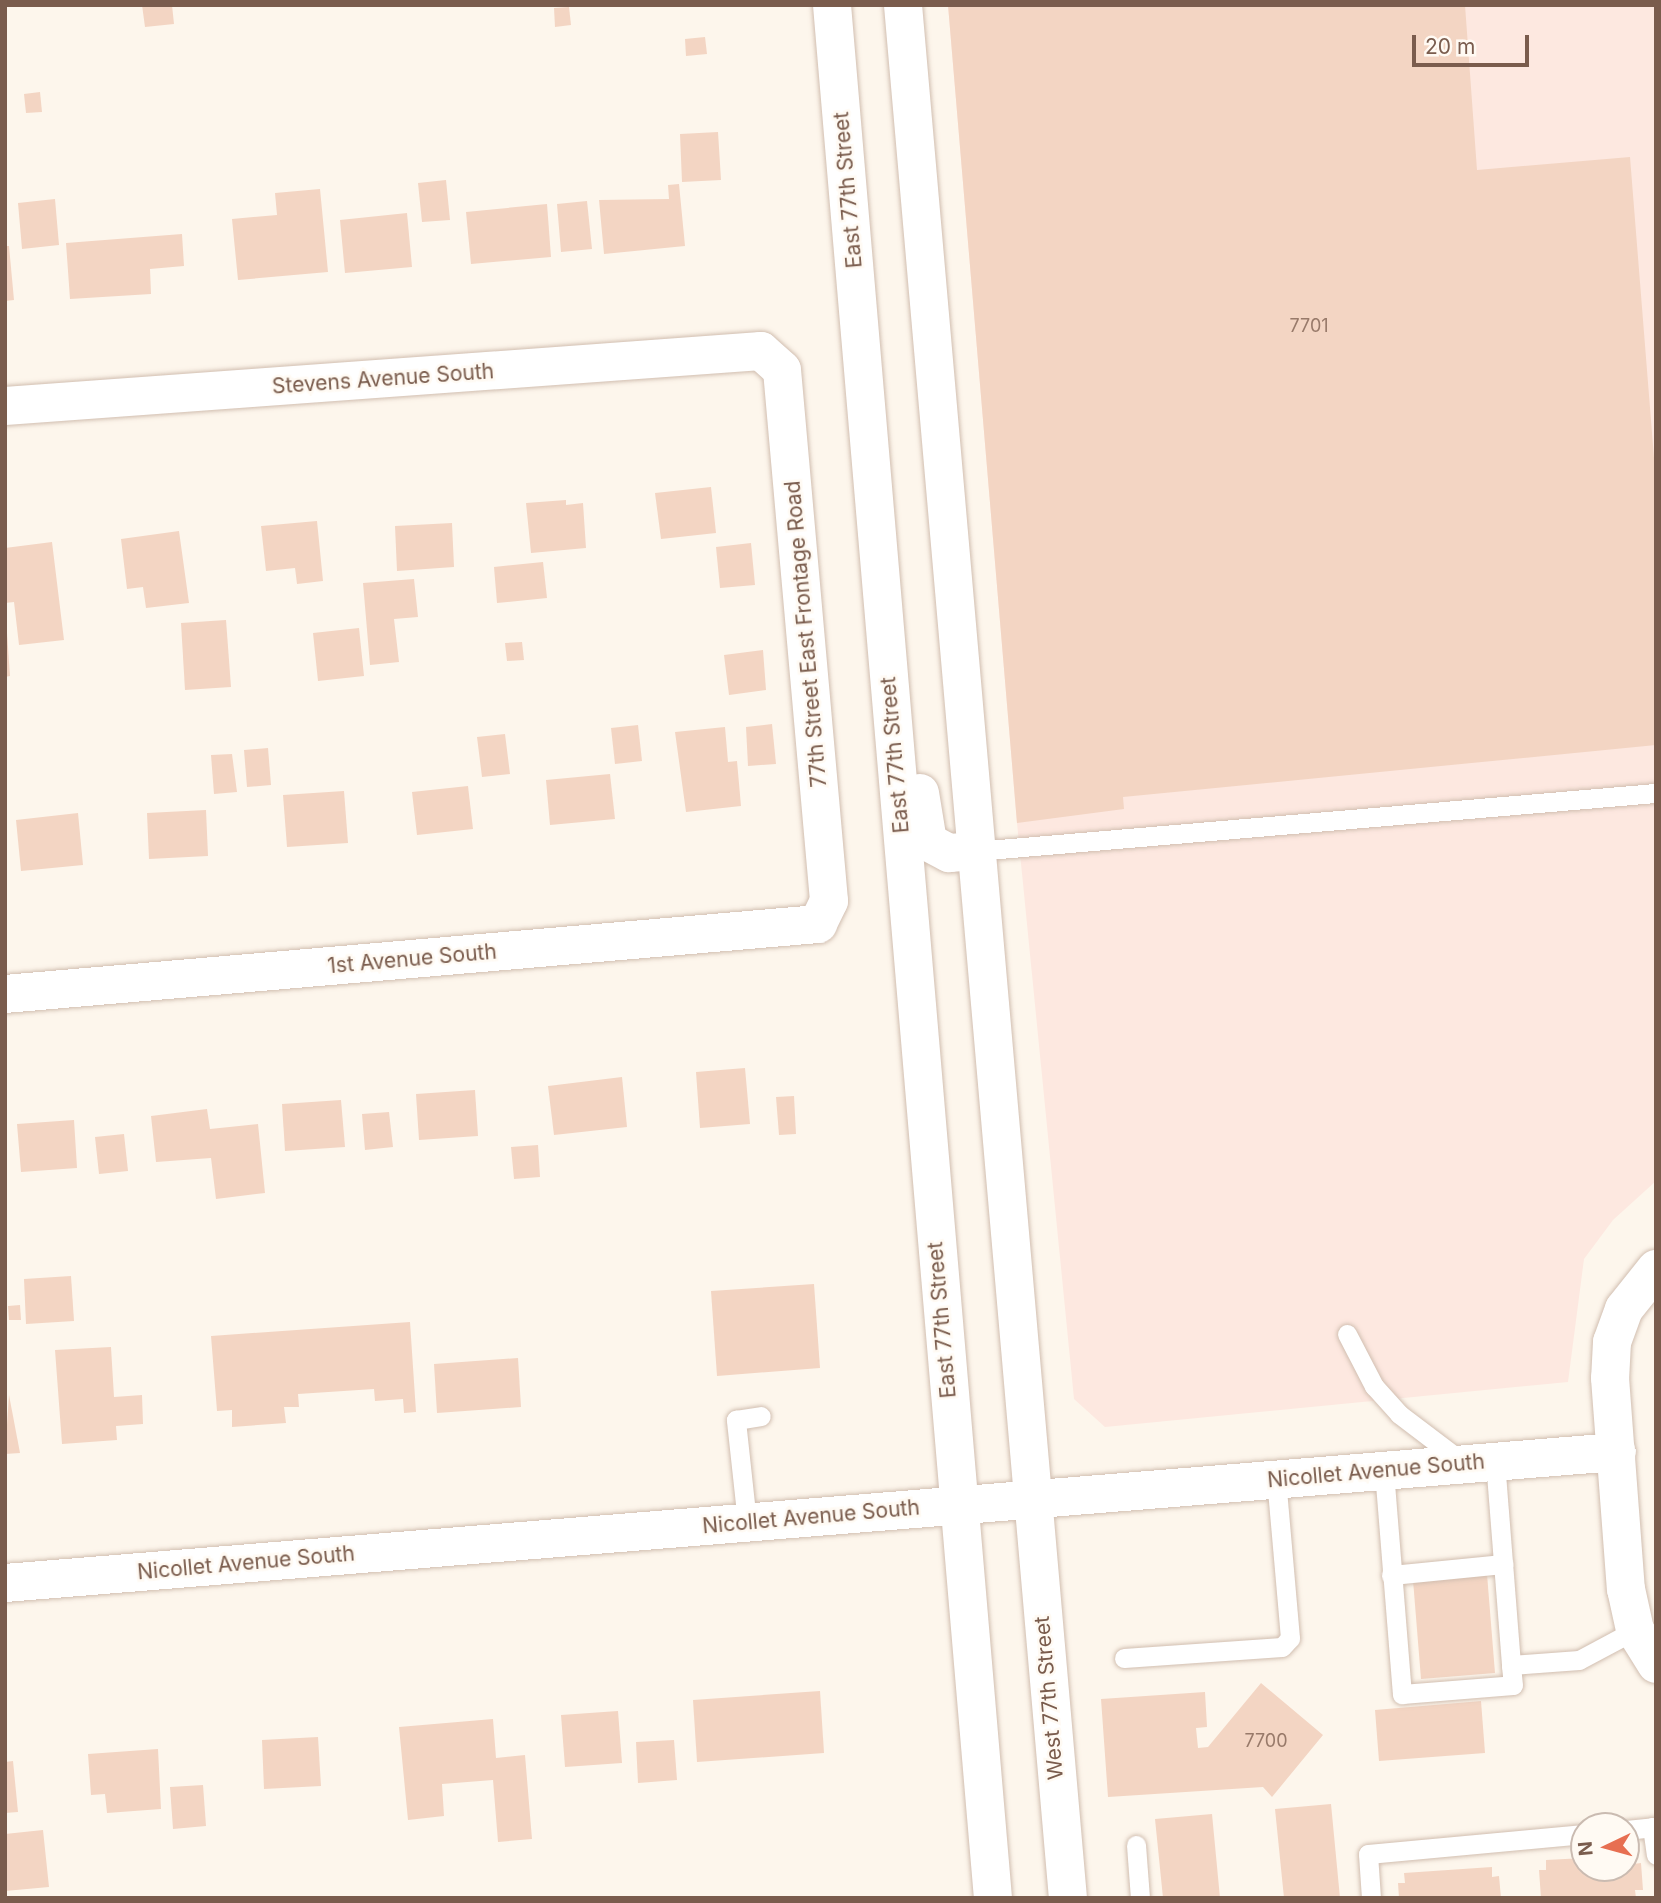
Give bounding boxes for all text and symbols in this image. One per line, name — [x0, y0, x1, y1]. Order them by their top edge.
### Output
scale bar — [1416, 21, 1533, 65]
text: 20 m — [1425, 34, 1475, 59]
street label: East 77th Street — [829, 111, 867, 269]
house number: 7701 — [1289, 315, 1329, 337]
street label: Stevens Avenue South — [271, 359, 495, 399]
street label: 77th Street East Frontage Road — [780, 480, 832, 788]
street label: East 77th Street — [876, 676, 914, 834]
street label: 1st Avenue South — [326, 939, 498, 979]
street label: East 77th Street — [923, 1241, 961, 1399]
street label: Nicollet Avenue South — [1266, 1449, 1486, 1493]
street label: Nicollet Avenue South — [701, 1495, 921, 1539]
street label: Nicollet Avenue South — [136, 1541, 356, 1585]
street label: West 77th Street — [1029, 1615, 1069, 1781]
house number: 7700 — [1244, 1730, 1288, 1752]
north arrow — [1570, 1812, 1640, 1882]
text: N — [1573, 1840, 1598, 1857]

